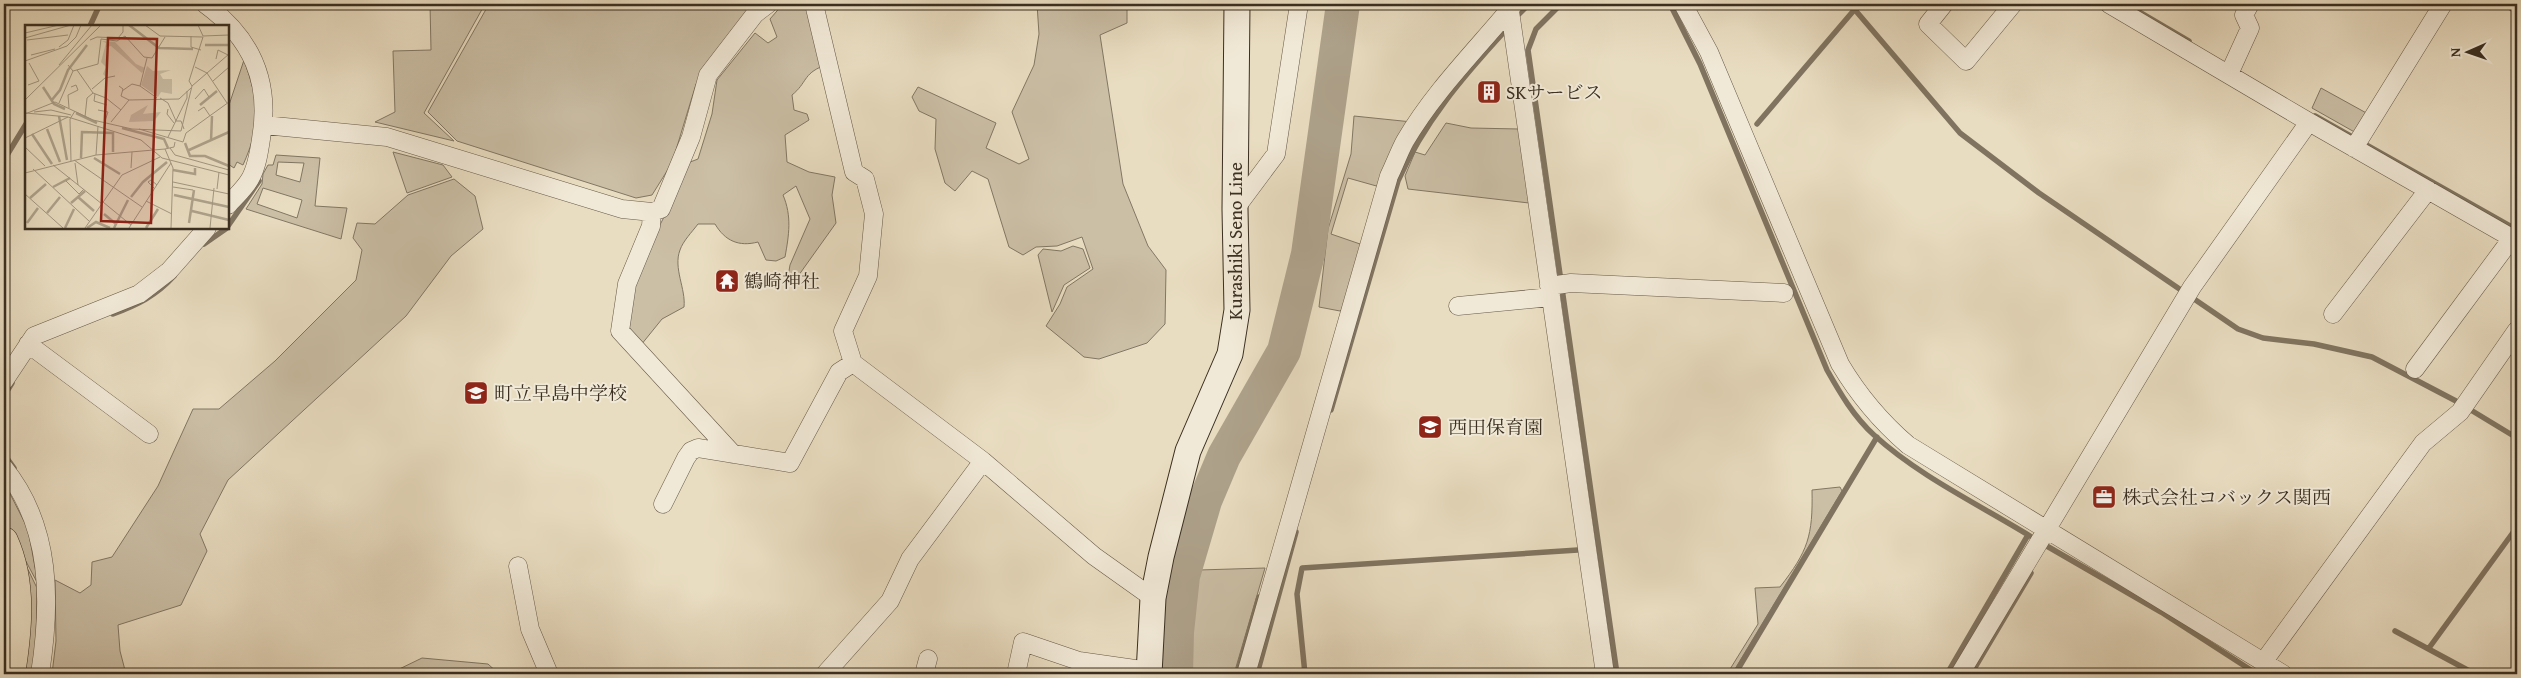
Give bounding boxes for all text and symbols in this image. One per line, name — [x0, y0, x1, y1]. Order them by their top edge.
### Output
inset map — [25, 25, 229, 229]
north arrow — [2444, 28, 2494, 78]
text: N — [2445, 47, 2465, 57]
place label: SKサービス — [1506, 78, 1603, 106]
building icon: SKサービス — [1476, 79, 1502, 105]
street label: Kurashiki Seno Line — [1221, 162, 1249, 320]
place label: 鶴崎神社 — [744, 267, 820, 295]
temple icon: 鶴崎神社 — [714, 268, 740, 294]
place label: 町立早島中学校 — [494, 379, 627, 407]
school or university icon: 町立早島中学校 — [463, 380, 489, 406]
place label: 西田保育園 — [1448, 413, 1543, 441]
school or university icon: 西田保育園 — [1417, 414, 1443, 440]
place label: 株式会社コバックス関西 — [2122, 483, 2331, 511]
office icon: 株式会社コバックス関西 — [2091, 484, 2117, 510]

